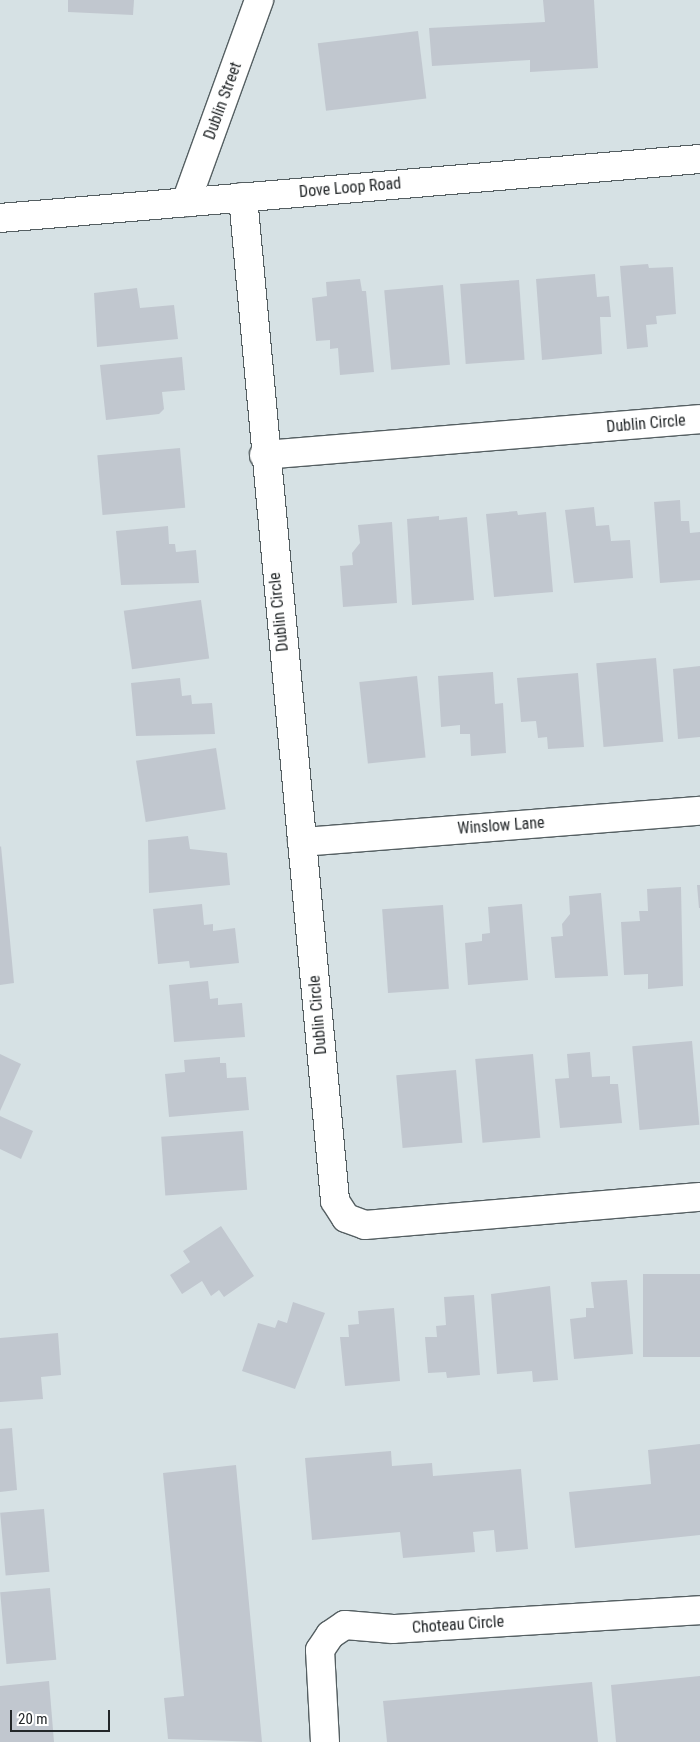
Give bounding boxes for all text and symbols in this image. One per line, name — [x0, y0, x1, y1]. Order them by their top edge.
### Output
street label: Dublin Street — [200, 60, 246, 142]
street label: Dove Loop Road — [298, 174, 402, 202]
street label: Dublin Circle — [606, 411, 686, 437]
street label: Dublin Circle — [265, 571, 293, 653]
street label: Winslow Lane — [457, 813, 545, 839]
street label: Dublin Circle — [305, 975, 331, 1055]
street label: Choteau Circle — [411, 1612, 505, 1638]
scale bar — [12, 1700, 112, 1732]
text: 20 m — [18, 1710, 48, 1728]

